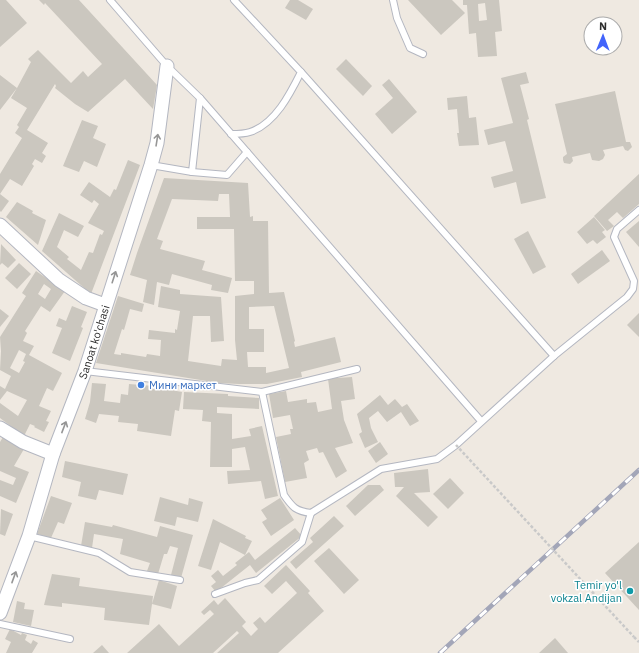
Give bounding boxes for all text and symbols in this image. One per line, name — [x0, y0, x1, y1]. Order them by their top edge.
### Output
north arrow — [583, 16, 623, 56]
text: N — [599, 19, 607, 33]
one-way arrow — [153, 134, 161, 147]
one-way arrow — [111, 271, 118, 284]
street label: Sanoat ko'chasi — [76, 303, 113, 381]
place label: Мини маркет — [149, 378, 217, 392]
marker: Мини маркет — [136, 380, 146, 390]
one-way arrow — [60, 421, 68, 433]
one-way arrow — [10, 571, 18, 583]
place label: Temir yo'l vokzal Andijan — [551, 578, 622, 605]
marker: Temir yo'l vokzal Andijan — [625, 586, 635, 596]

